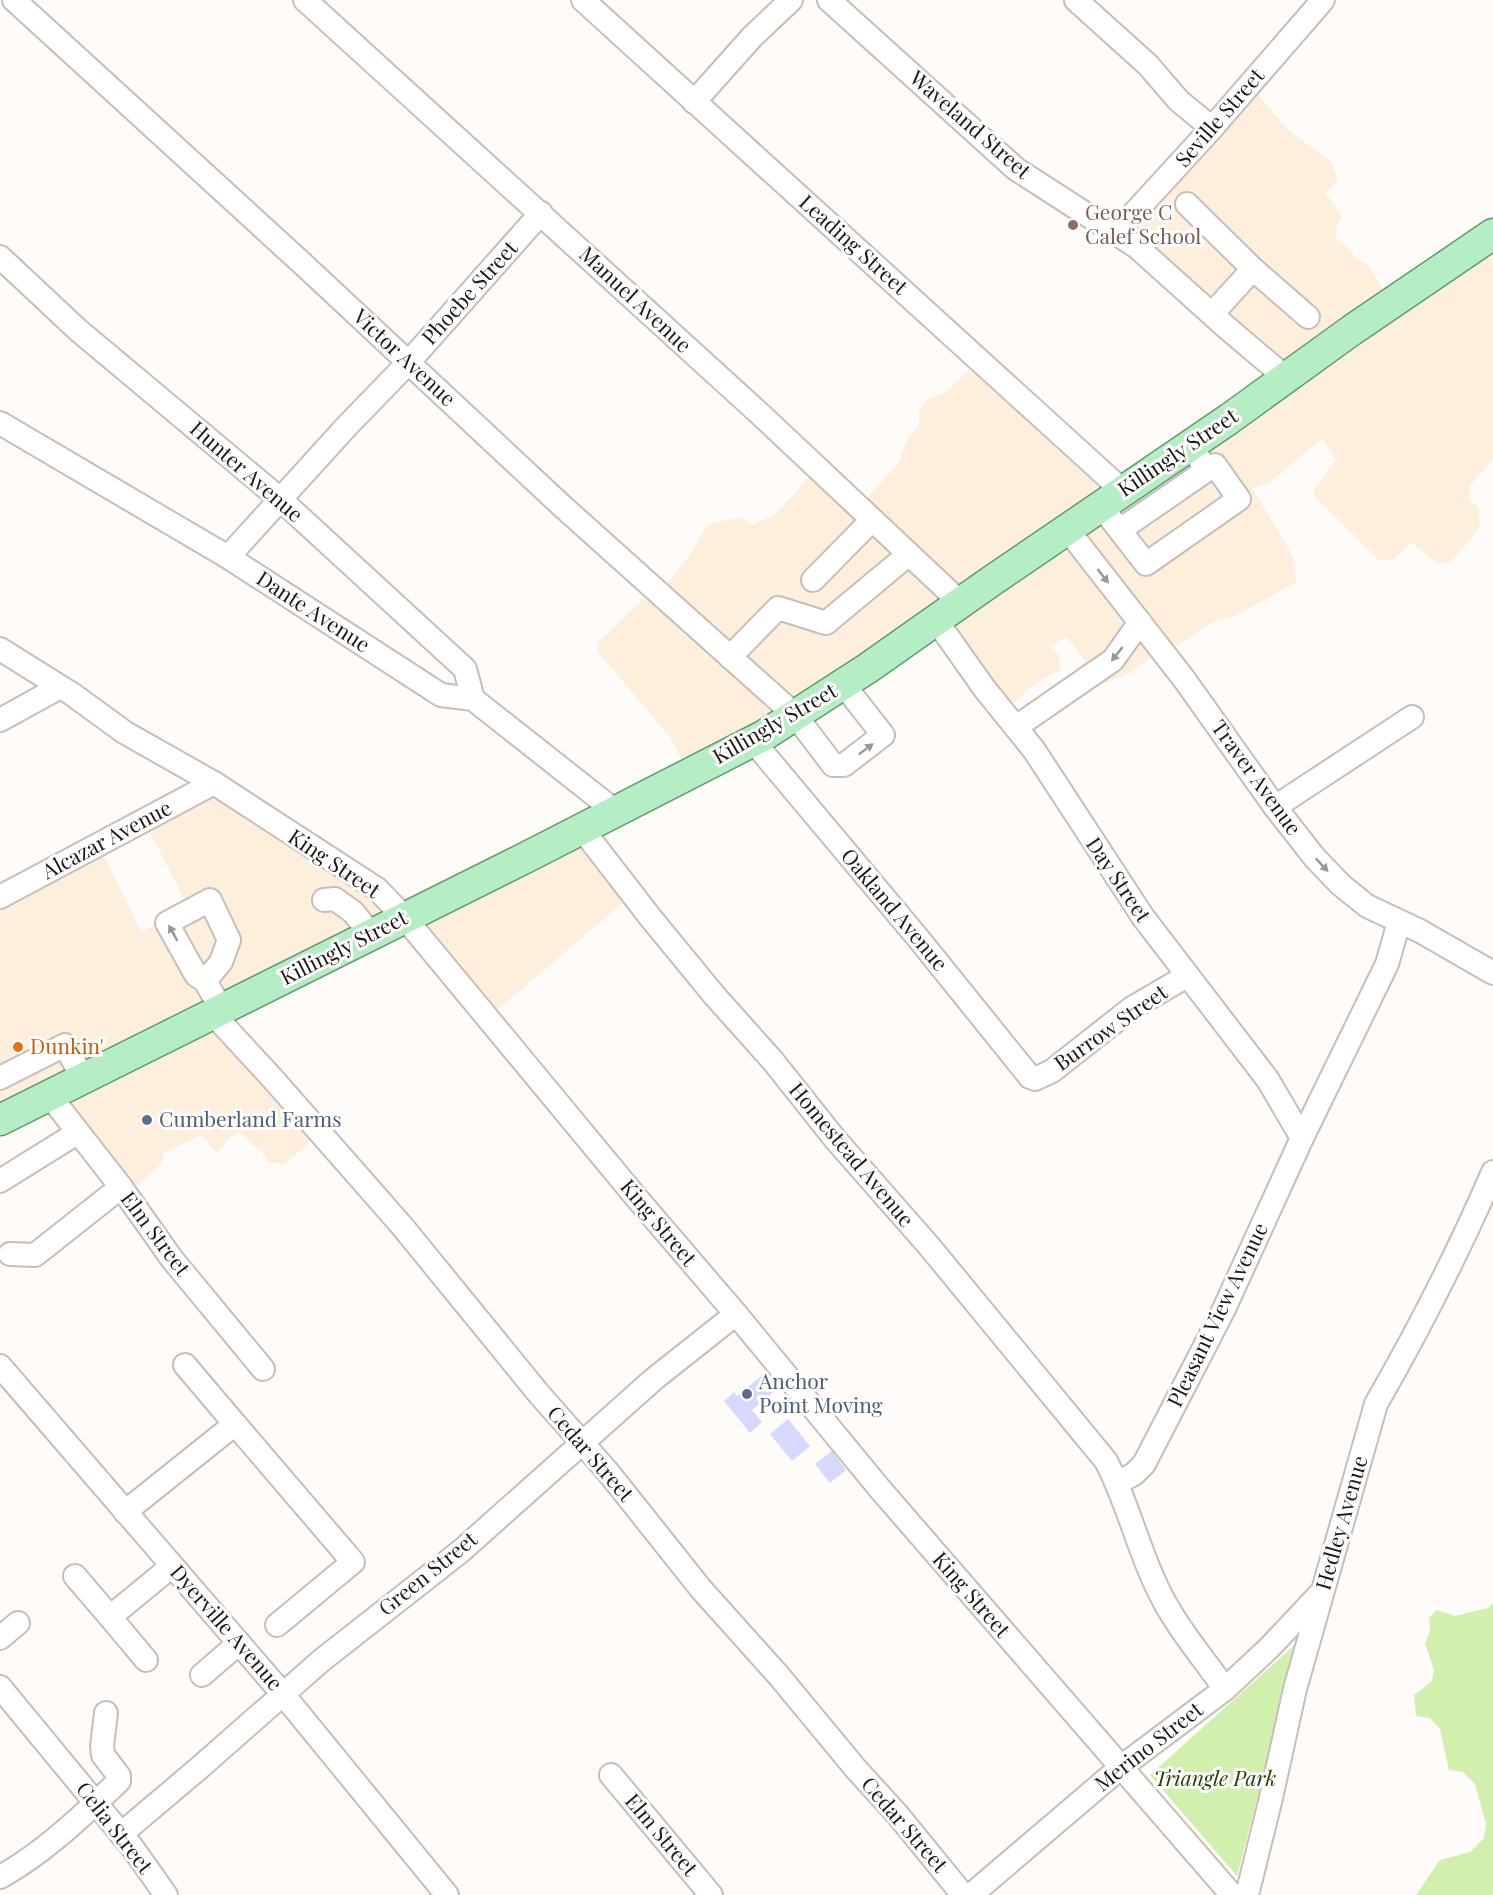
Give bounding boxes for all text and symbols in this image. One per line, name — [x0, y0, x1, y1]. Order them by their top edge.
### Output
street label: Seville Street — [1168, 61, 1270, 172]
street label: Waveland Street — [904, 62, 1038, 184]
street label: Leading Street — [794, 187, 915, 300]
place label: George C Calef School — [1085, 197, 1201, 249]
marker: George C Calef School — [1066, 218, 1080, 232]
street label: Phoebe Street — [414, 233, 523, 350]
street label: Manuel Avenue — [574, 239, 699, 358]
street label: Victor Avenue — [347, 301, 463, 411]
street label: Killingly Street — [1111, 401, 1243, 502]
street label: Hunter Avenue — [185, 414, 310, 527]
street label: Dante Avenue — [252, 563, 376, 657]
one-way arrow — [1097, 568, 1109, 583]
one-way arrow — [1110, 646, 1123, 662]
street label: Killingly Street — [707, 675, 842, 769]
street label: Traver Avenue — [1206, 714, 1309, 840]
one-way arrow — [858, 743, 873, 755]
street label: Alcazar Avenue — [36, 792, 176, 885]
street label: King Street — [284, 821, 387, 904]
street label: Day Street — [1081, 831, 1159, 927]
street label: Oakland Avenue — [836, 842, 955, 976]
one-way arrow — [1315, 858, 1329, 873]
street label: Killingly Street — [275, 902, 412, 990]
one-way arrow — [168, 924, 178, 941]
street label: Burrow Street — [1048, 977, 1172, 1076]
place label: Dunkin' — [30, 1031, 104, 1059]
marker: Dunkin' — [11, 1040, 25, 1054]
street label: Homestead Avenue — [784, 1076, 921, 1232]
place label: Cumberland Farms — [159, 1104, 342, 1132]
marker: Cumberland Farms — [140, 1113, 154, 1127]
street label: King Street — [615, 1173, 704, 1271]
street label: Elm Street — [116, 1185, 198, 1281]
street label: Pleasant View Avenue — [1159, 1217, 1273, 1411]
place label: Anchor Point Moving — [758, 1366, 883, 1418]
marker: Anchor Point Moving — [740, 1387, 754, 1401]
street label: Cedar Street — [542, 1399, 641, 1507]
street label: Hedley Avenue — [1308, 1452, 1373, 1593]
street label: Green Street — [372, 1524, 482, 1621]
street label: King Street — [928, 1545, 1018, 1643]
street label: Dyerville Avenue — [165, 1558, 290, 1696]
street label: Merino Street — [1088, 1694, 1208, 1796]
park label: Triangle Park — [1154, 1763, 1277, 1791]
street label: Cedar Street — [856, 1770, 955, 1878]
street label: Celia Street — [71, 1775, 161, 1879]
street label: Elm Street — [620, 1787, 705, 1881]

